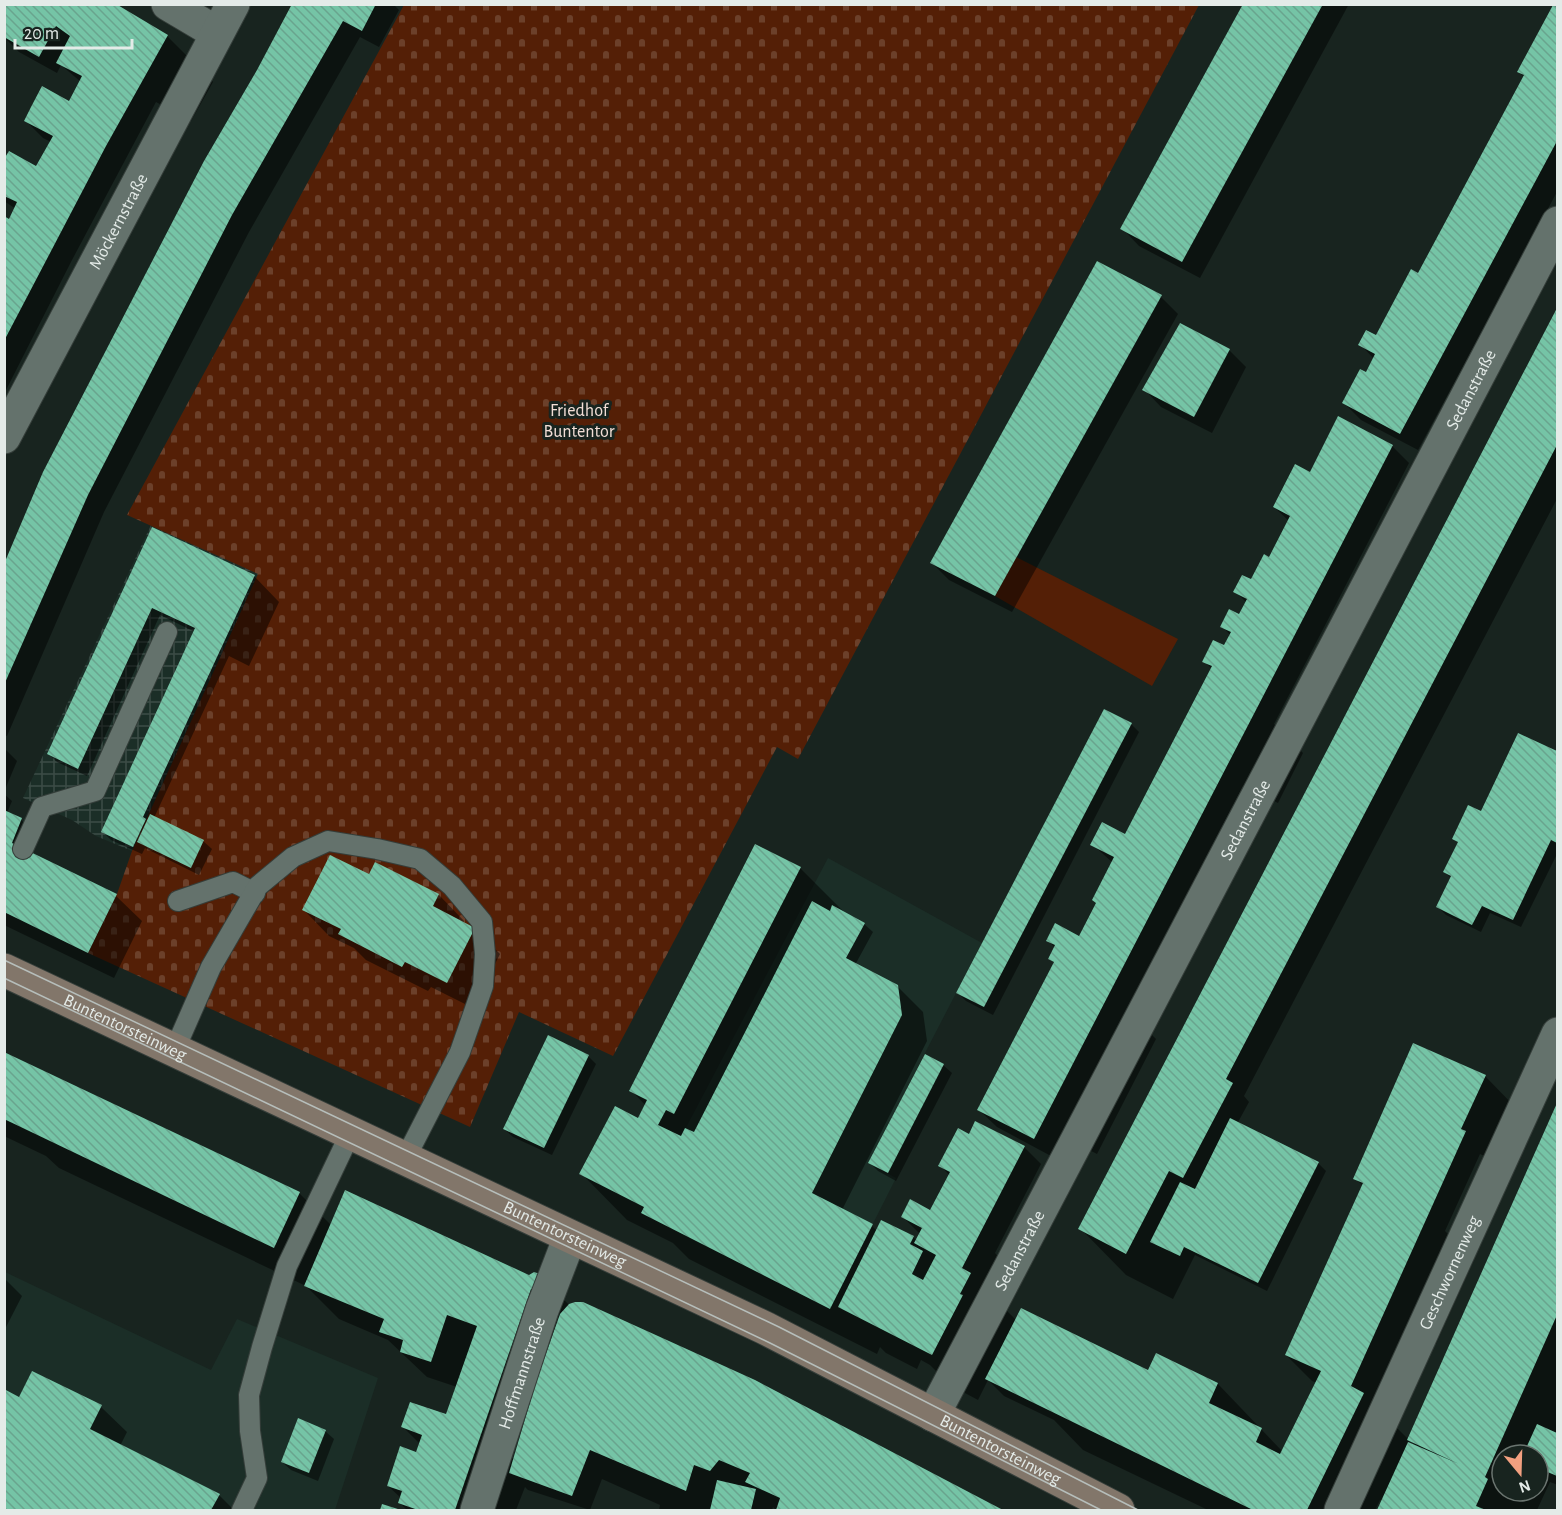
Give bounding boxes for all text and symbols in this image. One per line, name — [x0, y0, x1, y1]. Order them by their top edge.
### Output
scale bar — [15, 12, 132, 50]
text: 20 m — [24, 25, 59, 43]
street label: Möckernstraße — [86, 171, 152, 273]
street label: Sedanstraße — [1443, 347, 1500, 433]
park label: Friedhof Buntentor — [544, 402, 615, 441]
street label: Sedanstraße — [1218, 777, 1274, 863]
street label: Buntentorsteinweg — [61, 991, 189, 1065]
street label: Buntentorsteinweg — [500, 1198, 629, 1272]
street label: Sedanstraße — [992, 1208, 1049, 1294]
street label: Geschwornenweg — [1416, 1213, 1484, 1333]
street label: Hoffmannstraße — [496, 1315, 549, 1432]
street label: Buntentorsteinweg — [937, 1412, 1064, 1489]
north arrow — [1490, 1443, 1550, 1503]
text: N — [1517, 1477, 1532, 1496]

